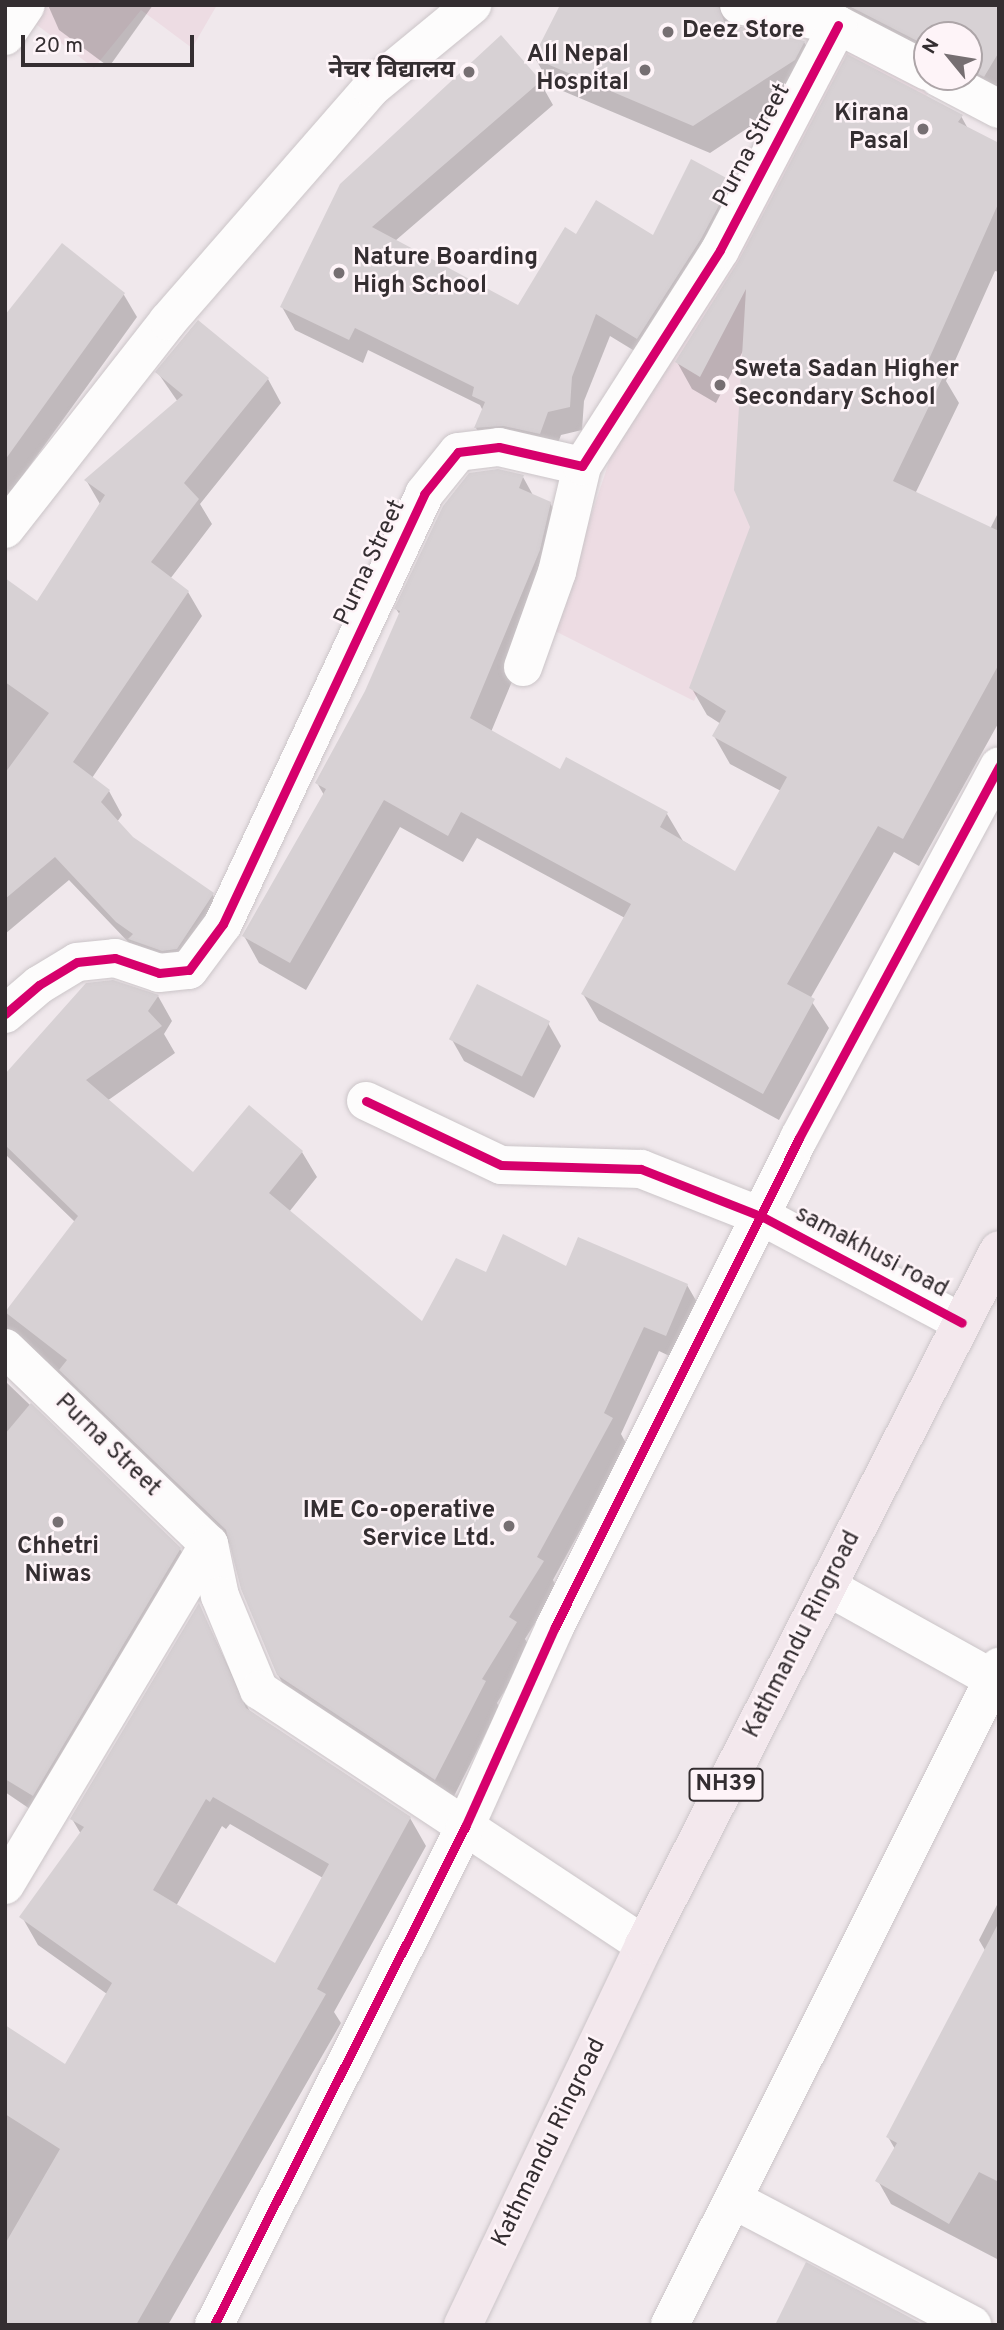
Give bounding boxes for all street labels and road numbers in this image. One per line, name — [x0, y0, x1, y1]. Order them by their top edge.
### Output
street label: Purna Street — [708, 79, 798, 213]
street label: Purna Street — [329, 495, 413, 631]
street label: samakhusi road — [790, 1201, 952, 1305]
street label: Purna Street — [48, 1389, 166, 1503]
street label: Kathmandu Ringroad — [738, 1527, 868, 1743]
road number: NH39 — [688, 1766, 764, 1804]
street label: Kathmandu Ringroad — [487, 2034, 613, 2252]

